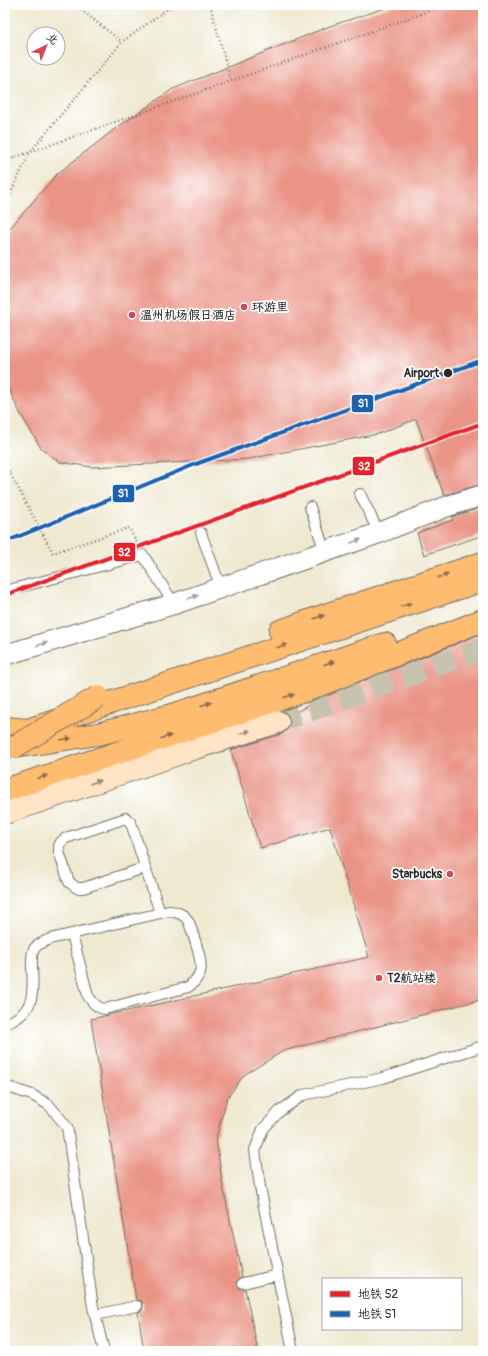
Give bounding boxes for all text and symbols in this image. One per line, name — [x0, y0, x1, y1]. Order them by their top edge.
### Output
north arrow — [26, 26, 66, 66]
text: 北 — [44, 31, 61, 48]
place label: 环游里 — [252, 300, 288, 315]
marker: 环游里 — [239, 302, 249, 312]
place label: 温州机场假日酒店 — [140, 308, 236, 323]
marker: 温州机场假日酒店 — [127, 310, 137, 320]
place label: Airport — [404, 366, 440, 381]
marker: Airport — [442, 367, 454, 379]
line badge: S1 — [351, 394, 374, 413]
text: S1 — [358, 397, 368, 410]
line badge: S2 — [352, 456, 375, 476]
text: S2 — [358, 460, 370, 473]
line badge: S1 — [112, 484, 135, 503]
text: S1 — [118, 487, 128, 500]
one-way arrow — [350, 538, 362, 544]
line badge: S2 — [113, 542, 136, 562]
text: S2 — [118, 546, 130, 559]
one-way arrow — [437, 573, 449, 579]
one-way arrow — [188, 594, 200, 600]
one-way arrow — [400, 602, 412, 608]
one-way arrow — [314, 614, 326, 620]
one-way arrow — [37, 641, 49, 647]
one-way arrow — [277, 643, 289, 649]
one-way arrow — [324, 660, 336, 666]
one-way arrow — [283, 693, 295, 699]
one-way arrow — [200, 701, 212, 707]
one-way arrow — [239, 729, 251, 735]
one-way arrow — [160, 734, 172, 740]
one-way arrow — [60, 736, 72, 742]
one-way arrow — [36, 774, 48, 780]
one-way arrow — [89, 779, 101, 785]
place label: Starbucks — [392, 867, 443, 882]
marker: Starbucks — [445, 869, 455, 879]
place label: T2航站楼 — [386, 971, 436, 986]
marker: T2航站楼 — [374, 973, 384, 983]
legend — [322, 1278, 462, 1330]
text: 地铁 S2 — [358, 1287, 399, 1302]
text: 地铁 S1 — [358, 1307, 396, 1322]

